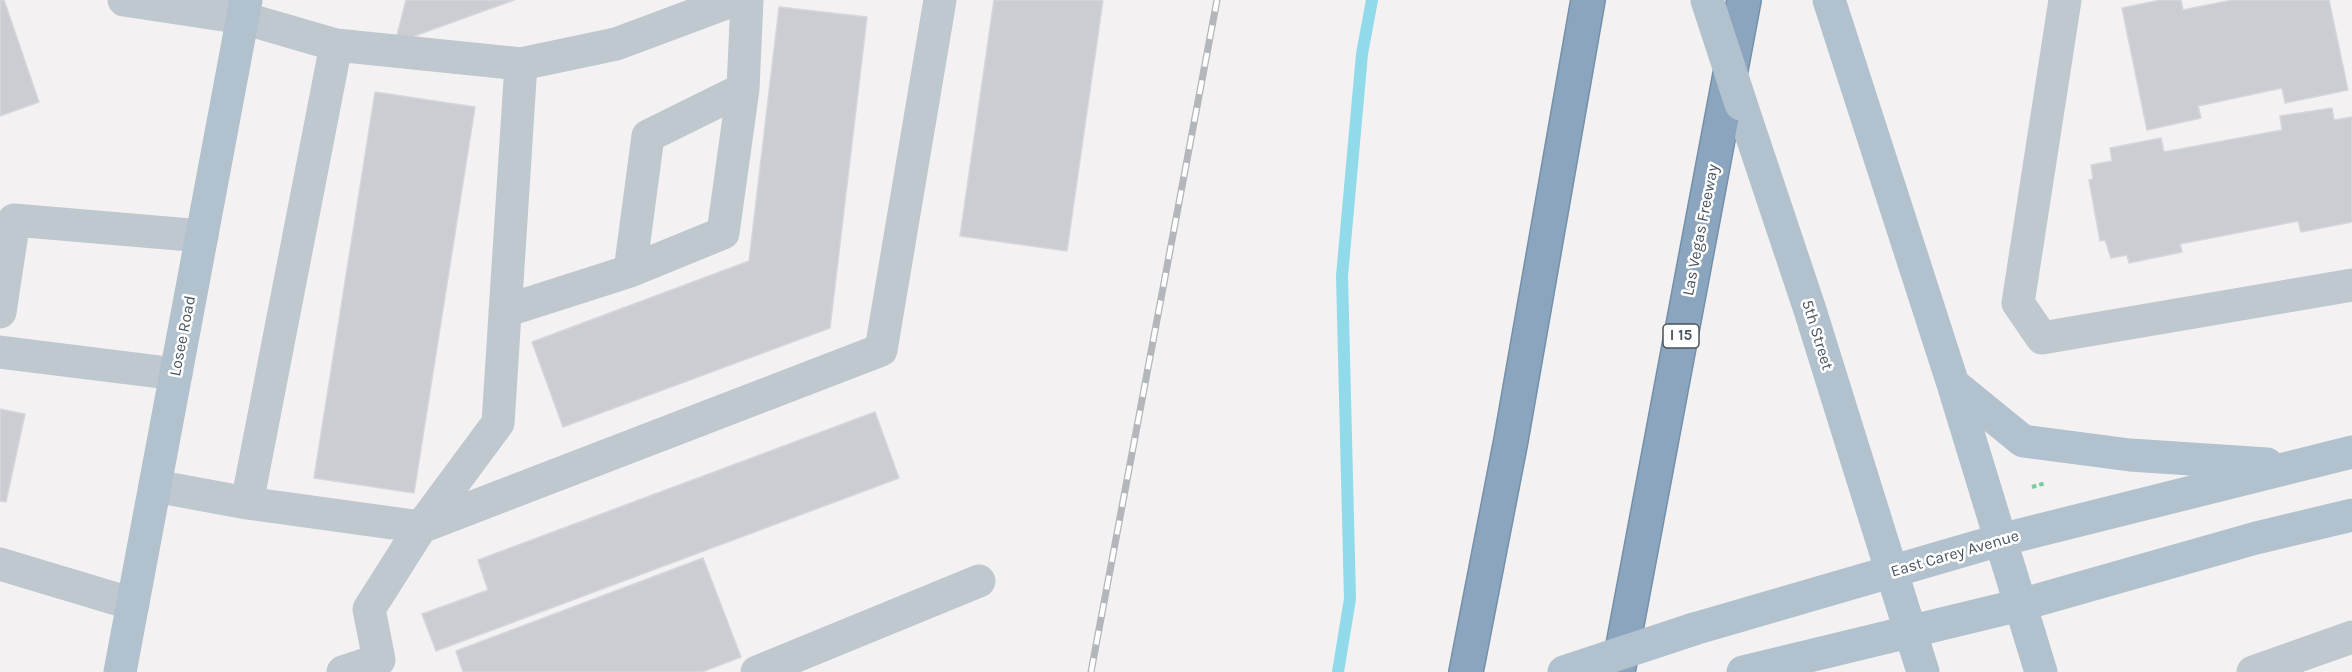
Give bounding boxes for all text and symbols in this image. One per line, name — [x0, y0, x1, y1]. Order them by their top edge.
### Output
street label: Las Vegas Freeway — [1679, 163, 1723, 297]
street label: Losee Road — [166, 294, 200, 378]
street label: 5th Street — [1797, 298, 1837, 372]
road number: I 15 — [1663, 324, 1699, 348]
street label: East Carey Avenue — [1889, 527, 2021, 581]

